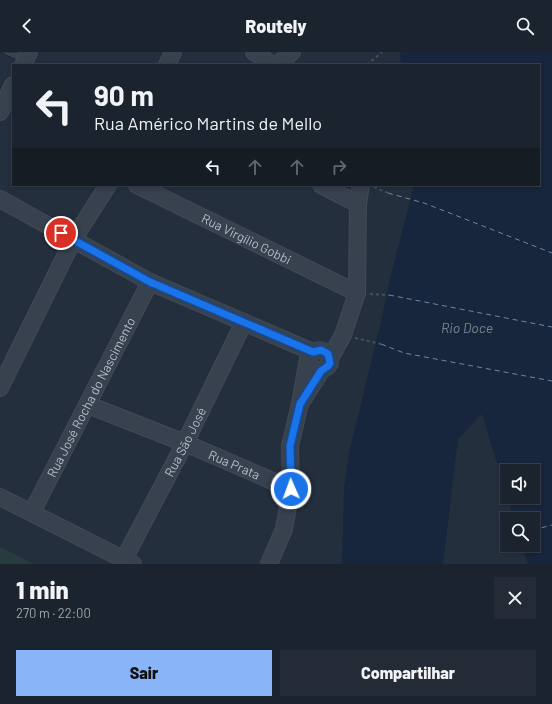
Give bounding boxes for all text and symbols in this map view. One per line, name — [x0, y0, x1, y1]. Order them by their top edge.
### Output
icon: back — [16, 15, 38, 37]
text: Routely — [245, 15, 307, 37]
icon: search — [514, 15, 536, 37]
text: 90 m — [94, 78, 154, 112]
icon: left — [28, 80, 80, 132]
text: Rua Américo Martins de Mello — [94, 112, 322, 134]
icon: left — [202, 156, 224, 178]
icon: ahead — [244, 156, 266, 178]
icon: ahead — [286, 156, 308, 178]
icon: right — [328, 156, 350, 178]
street label: Rua Virgílio Gobbi — [199, 210, 294, 268]
pin — [44, 216, 78, 250]
icon: arrive — [50, 222, 72, 244]
street label: Rua José Rocha do Nascimento — [43, 315, 139, 480]
water label: Rio Doce — [441, 319, 493, 336]
street label: Rua São José — [161, 405, 209, 479]
street label: Rua Prata — [206, 446, 263, 483]
map controls — [500, 464, 540, 552]
button: sound — [500, 464, 540, 504]
position arrow — [270, 468, 312, 510]
button: search — [500, 512, 540, 552]
text: 1 min — [16, 575, 69, 604]
button: close — [494, 577, 536, 619]
text: 270 m · 22:00 — [16, 605, 91, 621]
button: Sair — [16, 650, 272, 696]
button: Compartilhar — [280, 650, 536, 696]

